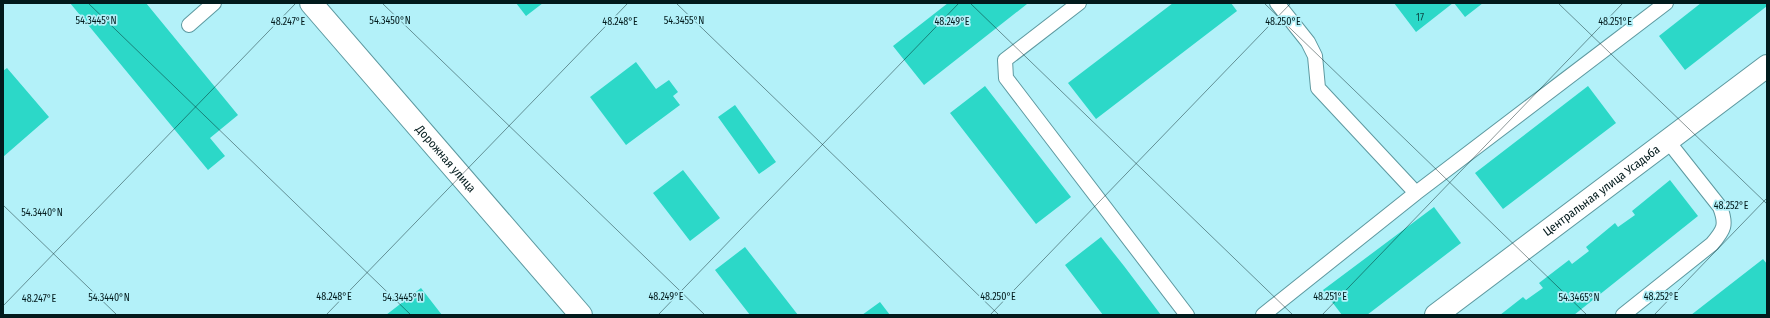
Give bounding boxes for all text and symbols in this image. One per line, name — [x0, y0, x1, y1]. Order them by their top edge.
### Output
house number: 17 — [1416, 12, 1424, 24]
text: 54.3445°N — [76, 15, 116, 27]
text: 54.3450°N — [369, 15, 411, 27]
text: 54.3455°N — [664, 15, 704, 27]
text: 48.247°E — [271, 16, 305, 28]
text: 48.248°E — [602, 16, 638, 28]
text: 48.249°E — [934, 16, 970, 28]
text: 48.250°E — [1265, 16, 1301, 28]
text: 48.251°E — [1598, 16, 1632, 28]
street label: Дорожная улица — [412, 121, 479, 195]
street label: Центральная улица Усадьба — [1540, 142, 1663, 239]
text: 48.252°E — [1714, 200, 1749, 212]
text: 54.3440°N — [21, 207, 63, 219]
text: 48.248°E — [316, 291, 352, 303]
text: 48.249°E — [648, 291, 684, 303]
text: 48.250°E — [980, 291, 1016, 303]
text: 48.251°E — [1313, 291, 1347, 303]
text: 48.252°E — [1644, 291, 1679, 303]
text: 54.3440°N — [88, 292, 130, 304]
text: 54.3445°N — [383, 292, 423, 304]
text: 54.3465°N — [1558, 292, 1600, 304]
text: 48.247°E — [22, 293, 56, 305]

